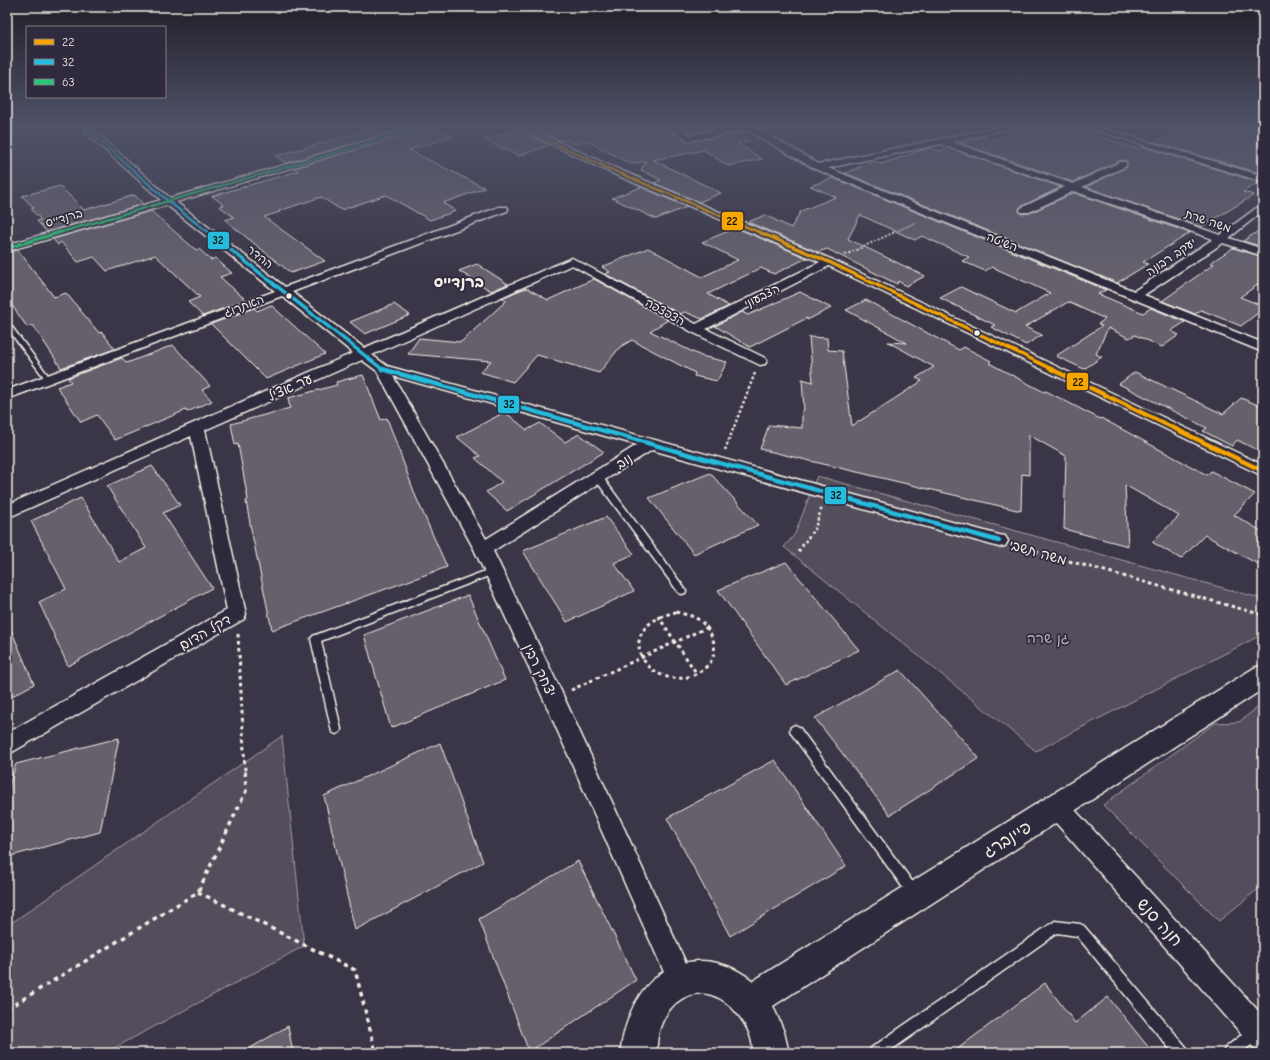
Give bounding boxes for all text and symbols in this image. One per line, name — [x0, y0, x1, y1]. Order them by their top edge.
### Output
legend — [26, 26, 166, 98]
text: 22 — [62, 35, 75, 49]
text: 32 — [62, 55, 74, 69]
text: 63 — [62, 75, 75, 89]
street label: ברנדייס — [44, 206, 84, 230]
street label: משה שרת — [1182, 206, 1233, 235]
line badge: 22 — [721, 211, 744, 231]
text: 22 — [727, 215, 738, 228]
street label: השיטה — [984, 229, 1020, 255]
line badge: 32 — [207, 231, 230, 250]
text: 32 — [213, 234, 224, 247]
street label: יעקב רבונה — [1143, 235, 1199, 279]
street label: ההדר — [244, 242, 276, 272]
district label: ברנדייס — [434, 273, 484, 291]
street label: הצבעוני — [742, 281, 782, 311]
unlabelled marker — [284, 291, 294, 301]
street label: האתרוג — [222, 292, 266, 320]
street label: הצפצפה — [643, 295, 687, 329]
unlabelled marker — [972, 328, 982, 338]
street label: ער אציל — [265, 370, 315, 405]
line badge: 22 — [1066, 372, 1089, 391]
text: 22 — [1073, 376, 1084, 389]
line badge: 32 — [497, 395, 520, 414]
text: 32 — [504, 398, 515, 411]
street label: נוב — [613, 450, 636, 473]
line badge: 32 — [824, 486, 847, 505]
text: 32 — [831, 489, 842, 502]
street label: משה תשבי — [1007, 536, 1069, 569]
street label: דקל הדום — [176, 611, 234, 654]
park label: גן שרה — [1027, 630, 1070, 647]
street label: יצחק רבין — [519, 641, 560, 700]
street label: פיינברג — [980, 817, 1035, 862]
street label: חנה סנש — [1133, 894, 1186, 950]

